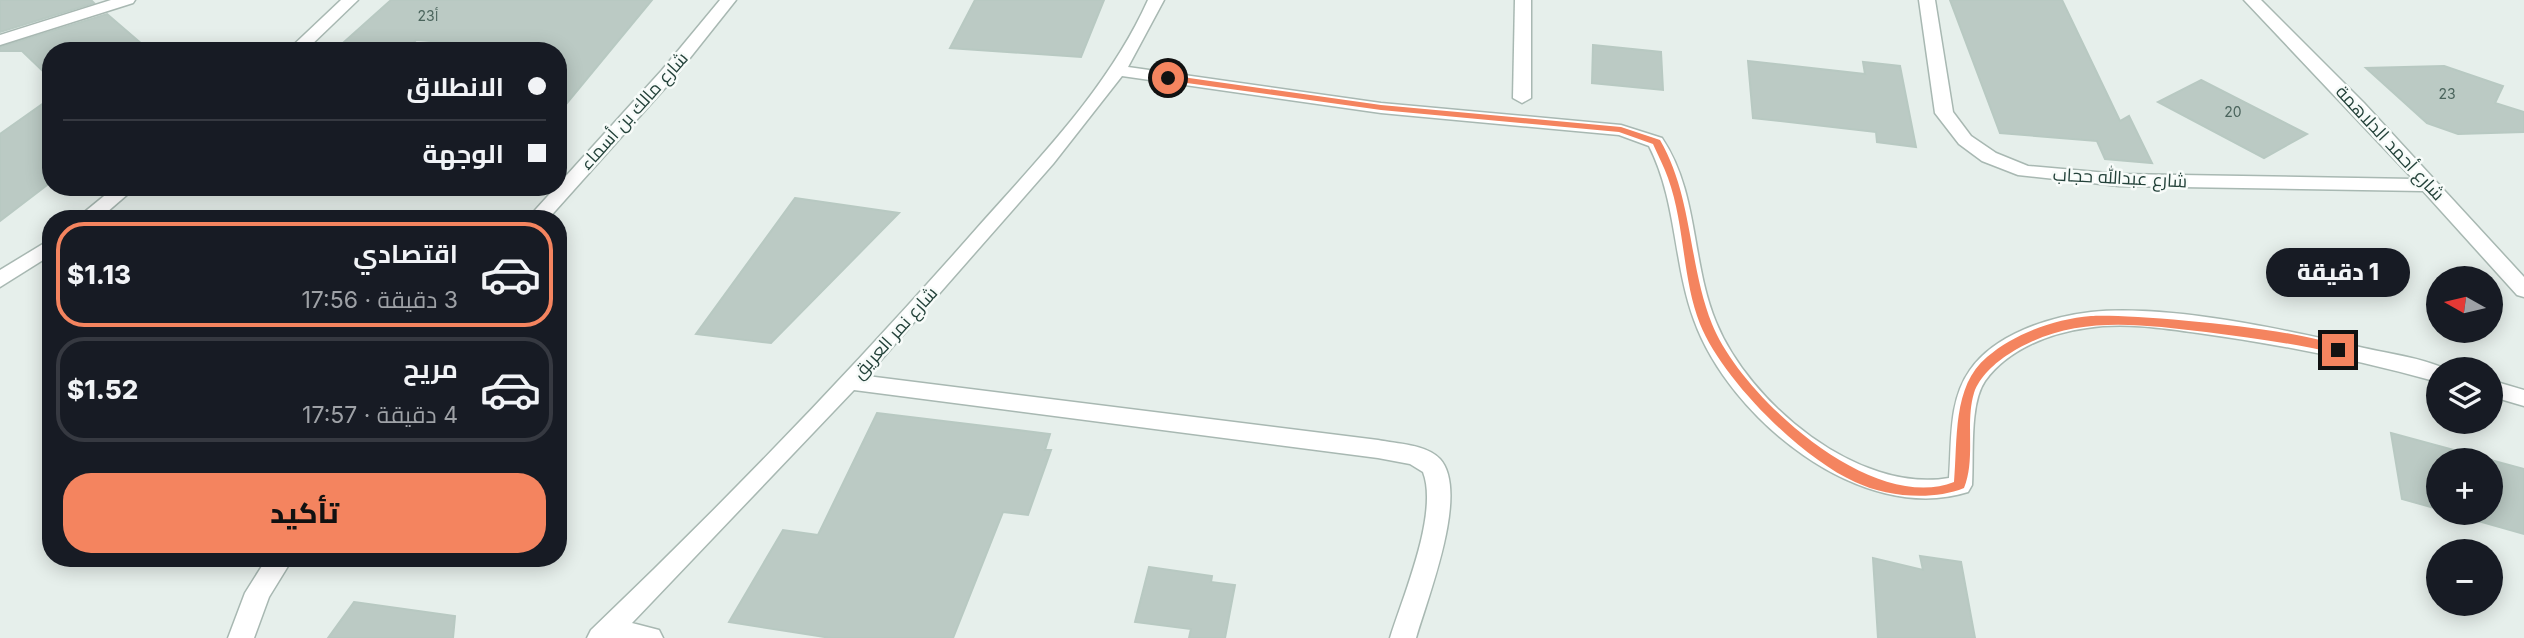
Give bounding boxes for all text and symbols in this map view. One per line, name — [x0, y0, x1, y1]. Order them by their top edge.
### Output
house number: أ23 — [418, 7, 439, 24]
street label: شارع مالك بن أسماء — [575, 48, 693, 175]
route start — [1152, 62, 1184, 94]
text: الانطلاق — [406, 71, 504, 102]
street label: شارع أحمد الدلاهمة — [2330, 81, 2449, 206]
house number: 23 — [2438, 85, 2456, 102]
house number: 20 — [2224, 103, 2242, 120]
text: الوجهة — [423, 138, 504, 169]
street label: شارع عبدالله حجاب — [2052, 162, 2188, 194]
text: اقتصادي — [353, 238, 458, 269]
icon: car — [479, 243, 542, 306]
callout: 1 دقيقة — [2266, 248, 2410, 298]
text: 1 دقيقة — [2297, 258, 2379, 286]
text: $1.13 — [67, 259, 131, 290]
north arrow — [2426, 266, 2502, 343]
map controls — [2426, 266, 2503, 616]
street label: شارع نمر العريق — [848, 282, 943, 384]
text: 3 دقيقة · 17:56 — [301, 286, 458, 314]
route end — [2322, 334, 2354, 366]
text: مريح — [403, 353, 458, 384]
button: layers — [2426, 357, 2503, 434]
icon: car — [479, 358, 542, 421]
text: $1.52 — [67, 374, 138, 405]
text: 4 دقيقة · 17:57 — [302, 401, 458, 429]
button: + — [2426, 448, 2503, 525]
button: تأكيد — [63, 473, 546, 553]
button: − — [2426, 539, 2503, 616]

